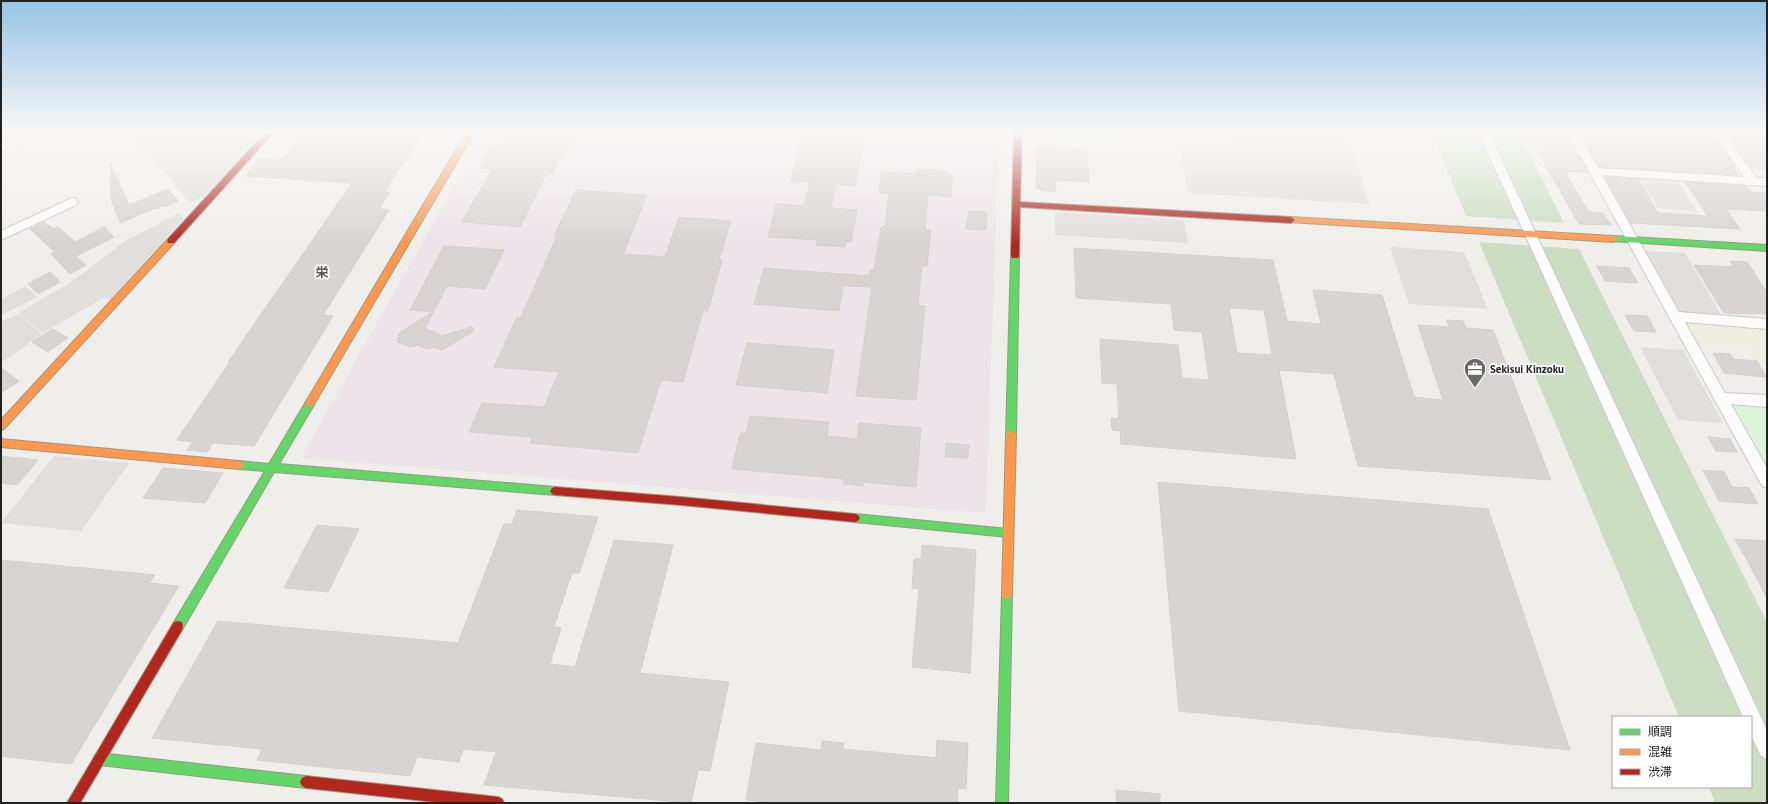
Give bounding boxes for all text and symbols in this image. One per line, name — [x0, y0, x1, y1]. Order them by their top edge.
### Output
district label: 栄 — [315, 264, 329, 281]
office icon: Sekisui Kinzoku — [1462, 356, 1488, 389]
place label: Sekisui Kinzoku — [1490, 362, 1564, 376]
legend — [1612, 716, 1752, 788]
text: 順調 — [1648, 724, 1672, 739]
text: 混雑 — [1648, 744, 1672, 759]
text: 渋滞 — [1648, 764, 1672, 779]

